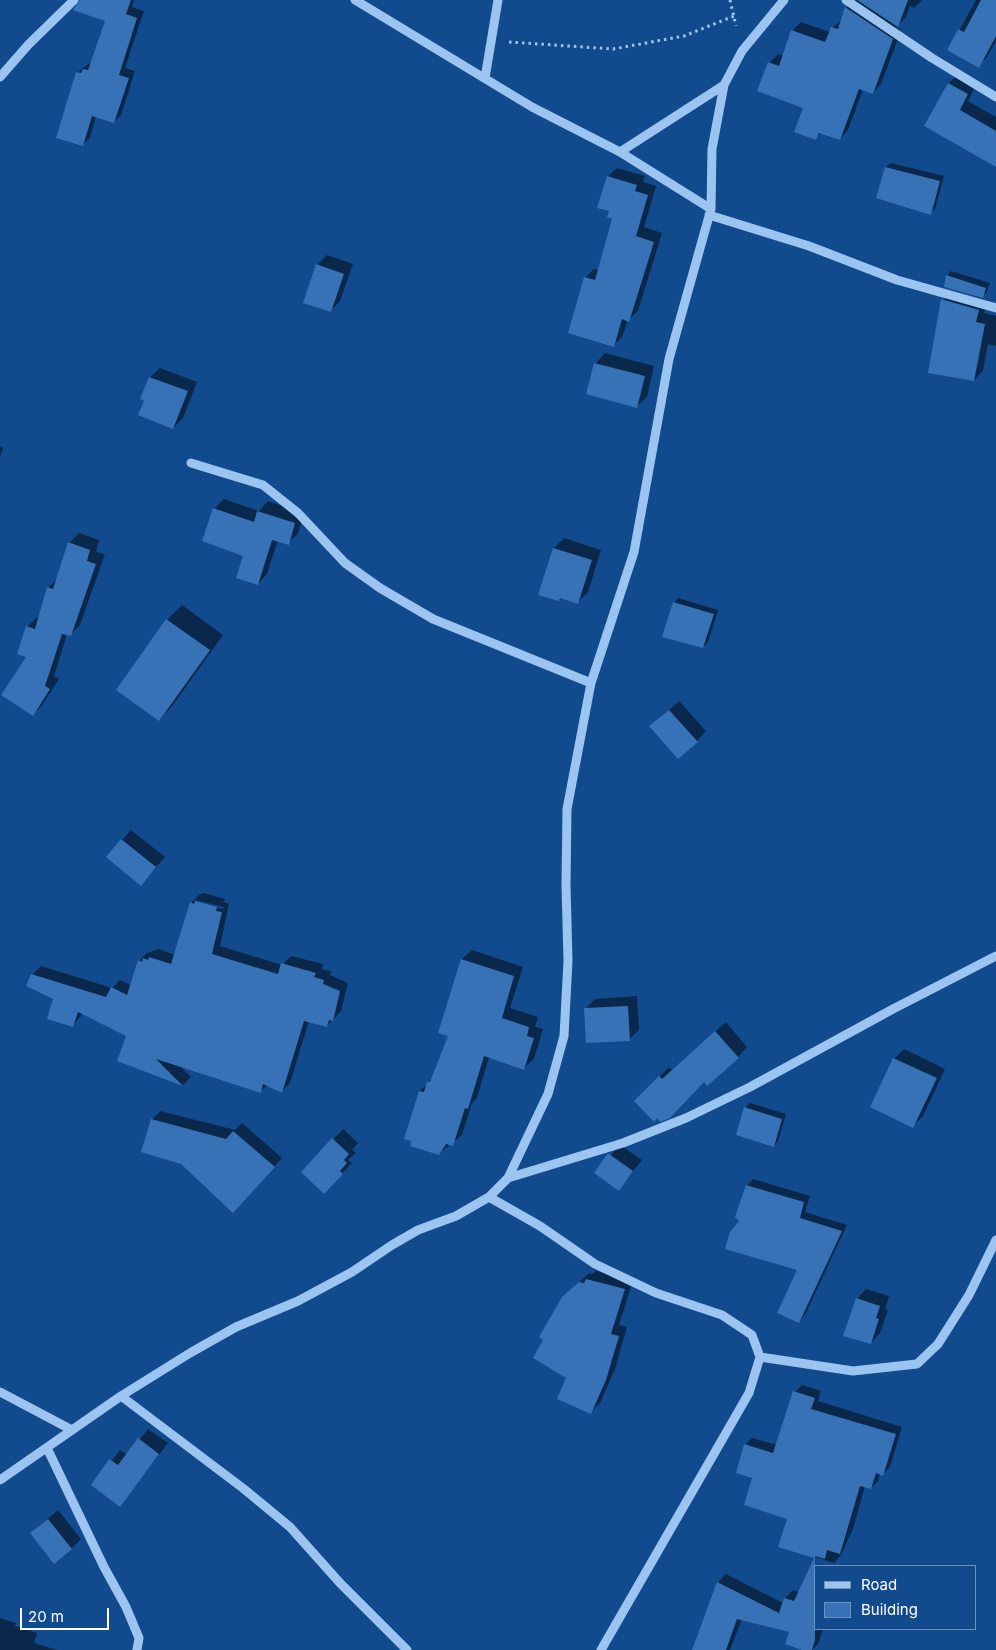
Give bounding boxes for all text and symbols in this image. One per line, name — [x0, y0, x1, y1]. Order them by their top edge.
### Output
legend — [814, 1565, 976, 1630]
text: Road — [861, 1575, 897, 1594]
scale bar — [22, 1598, 111, 1630]
text: Building — [861, 1600, 918, 1619]
text: 20 m — [28, 1607, 64, 1626]

